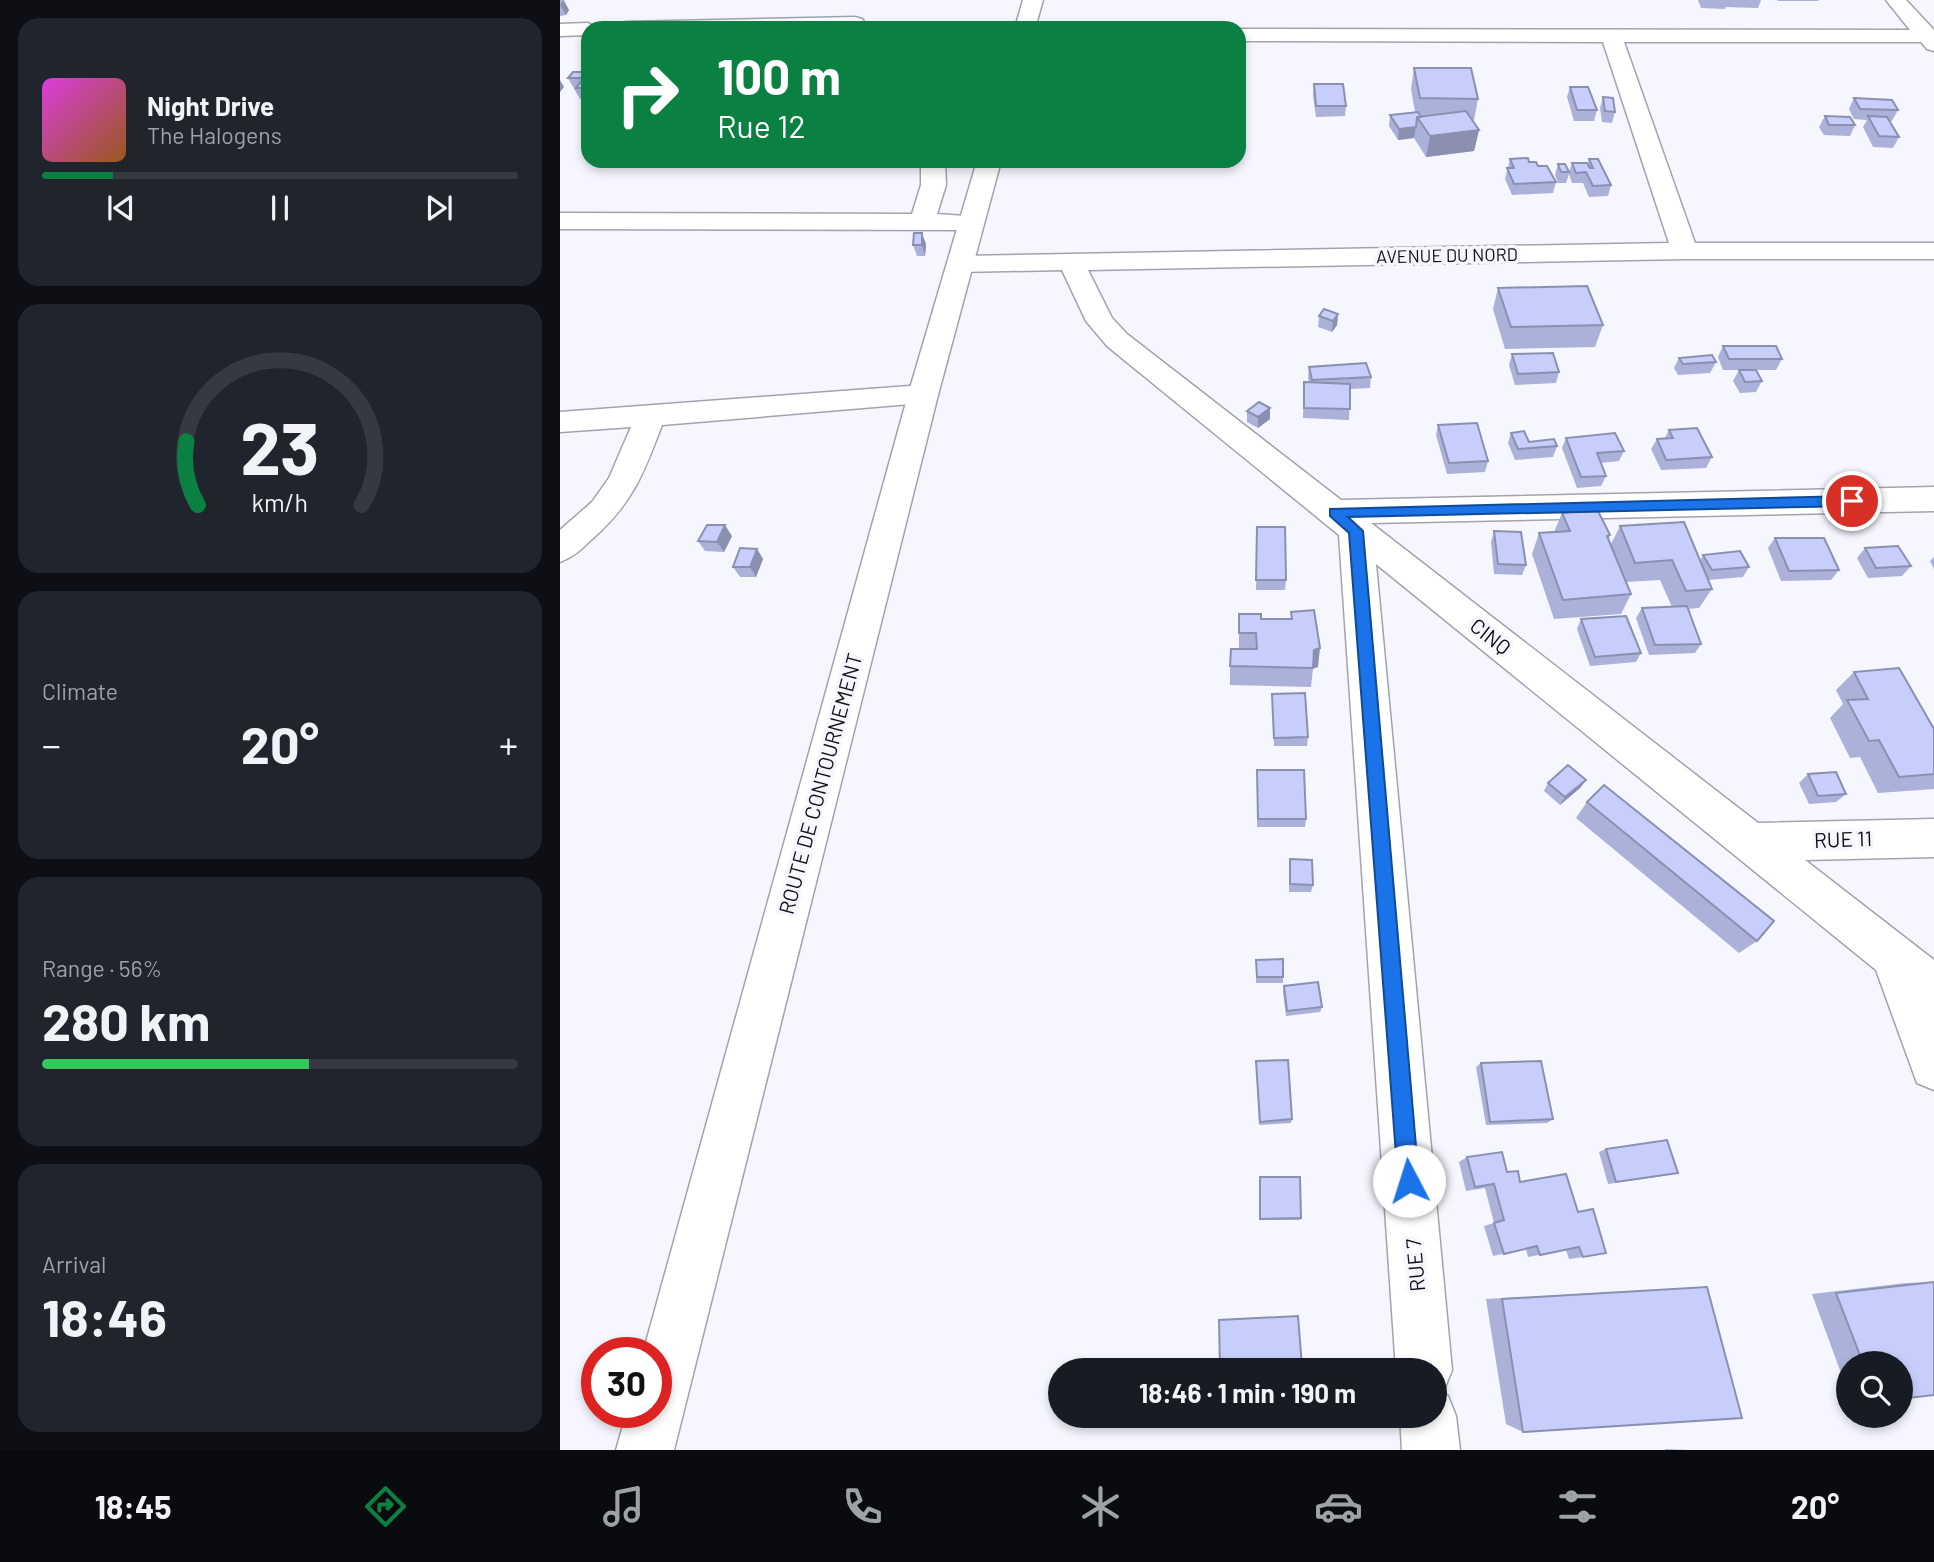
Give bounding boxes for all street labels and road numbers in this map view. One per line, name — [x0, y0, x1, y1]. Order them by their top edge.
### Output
street label: AVENUE DU NORD — [1376, 243, 1518, 267]
street label: CINQ — [1466, 612, 1516, 659]
street label: ROUTE DE CONTOURNEMENT — [773, 650, 866, 917]
street label: RUE 11 — [1813, 825, 1872, 852]
street label: RUE 7 — [1400, 1237, 1429, 1293]

